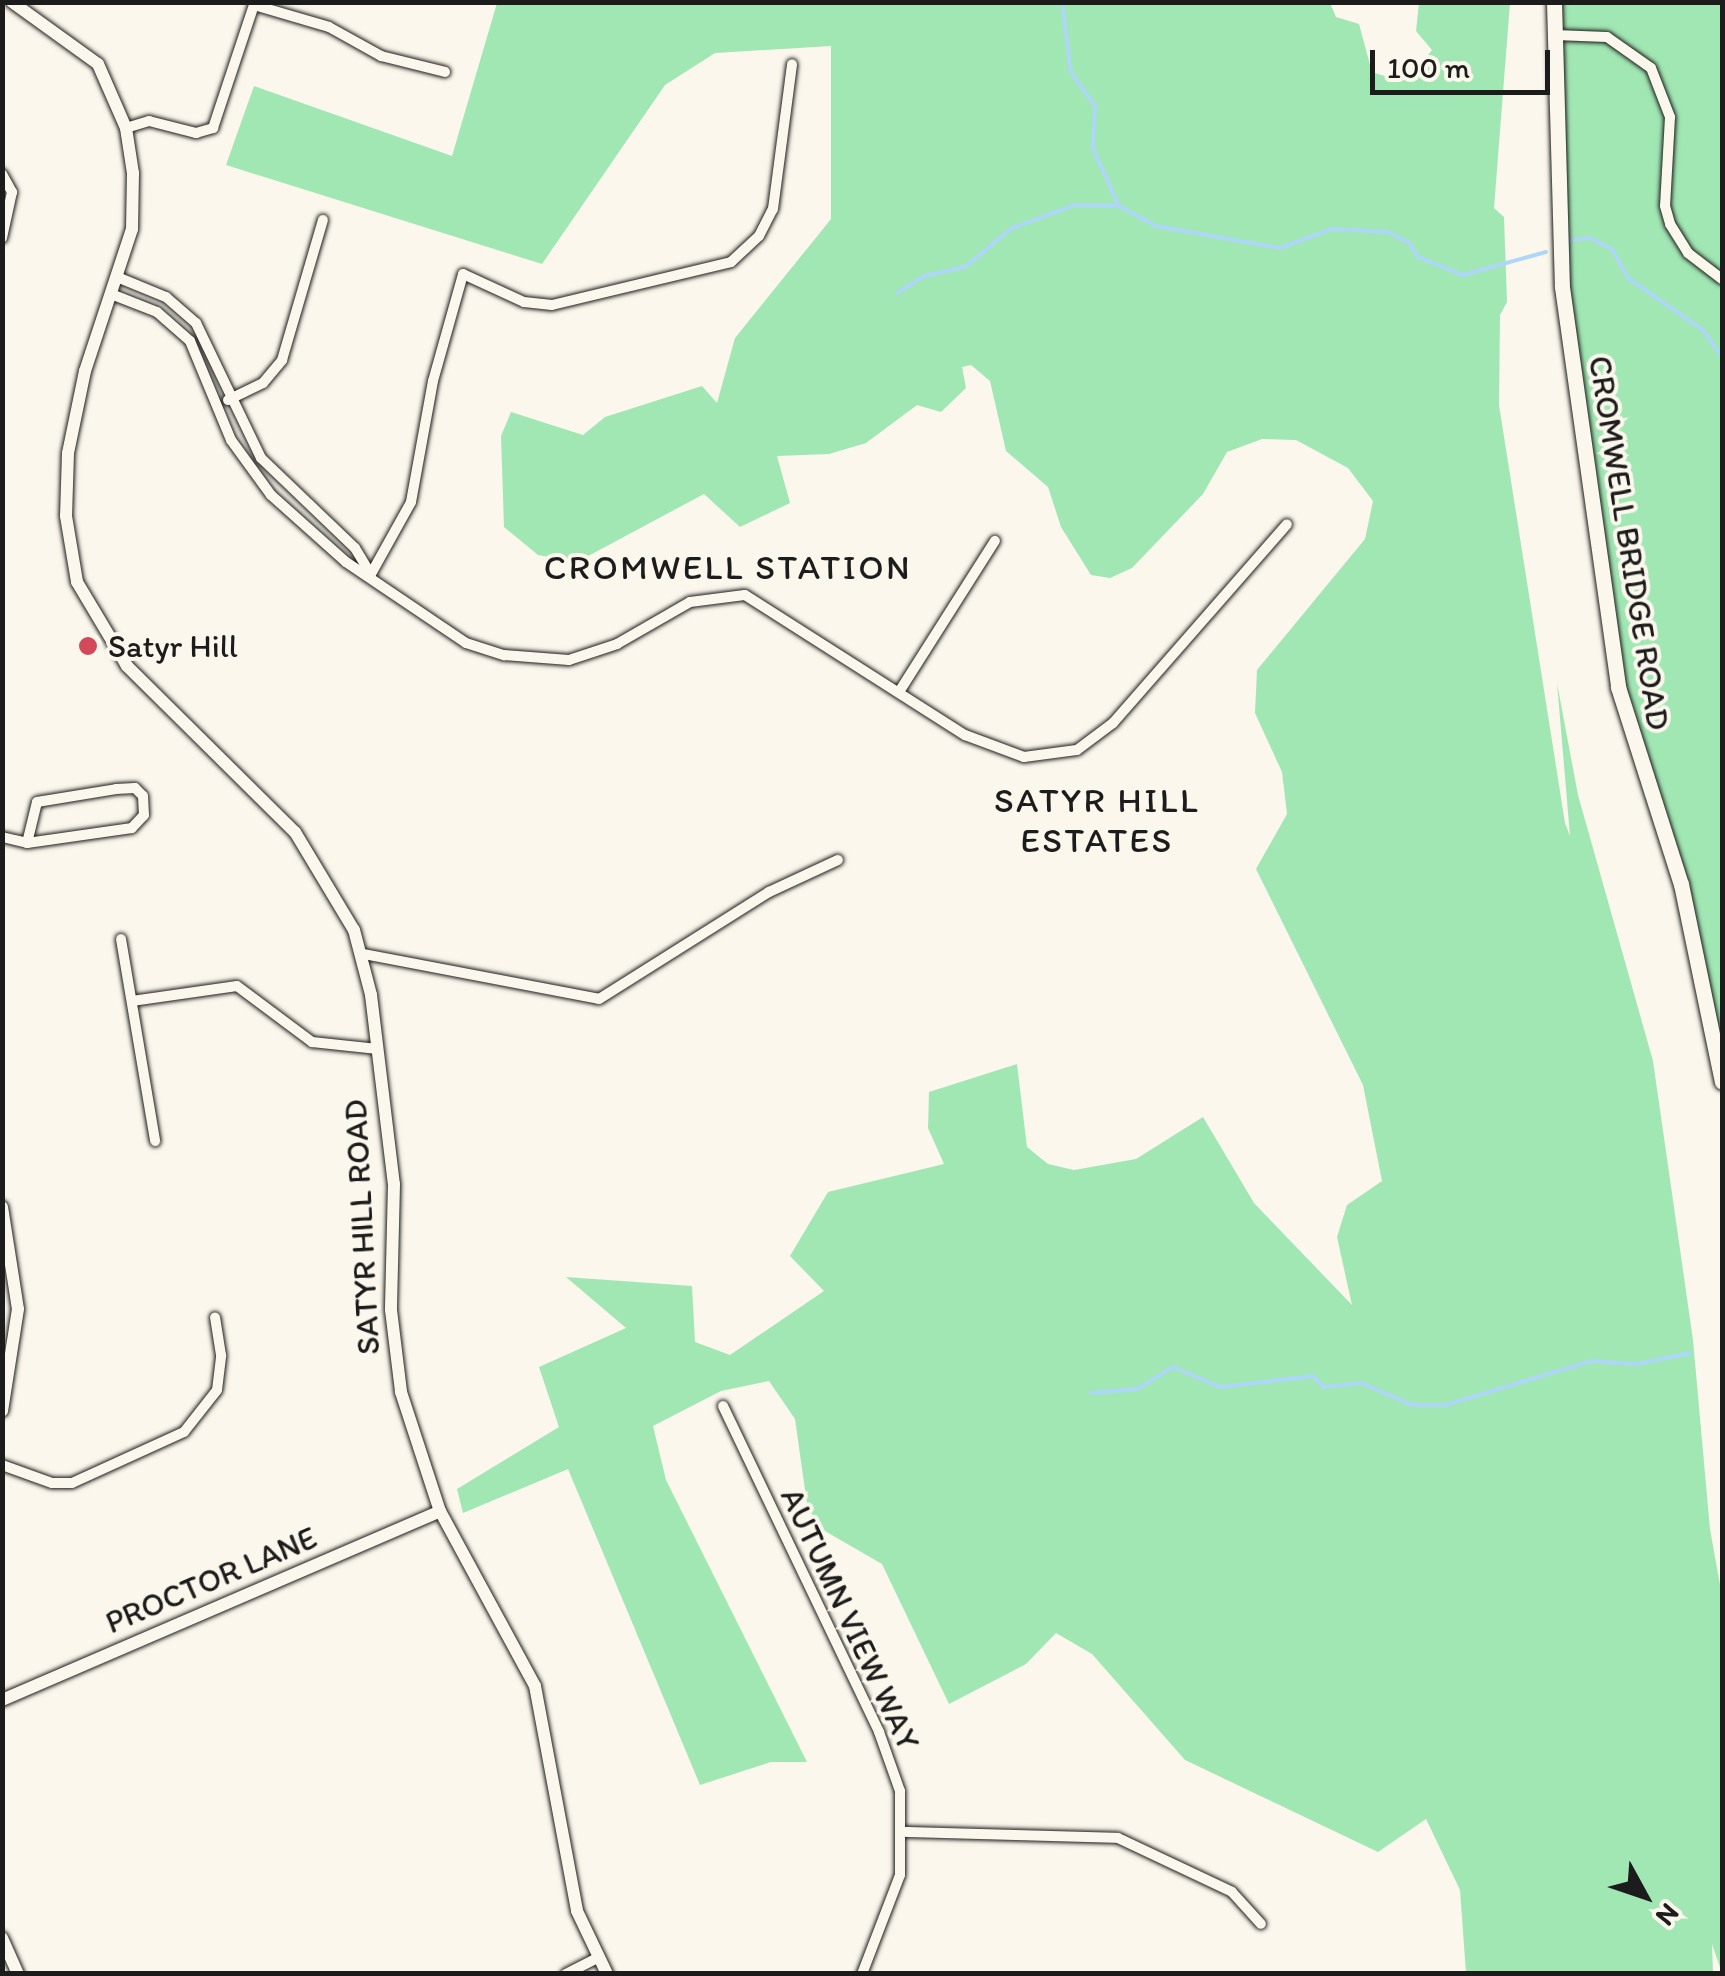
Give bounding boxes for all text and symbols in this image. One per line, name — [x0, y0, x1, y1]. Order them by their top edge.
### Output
scale bar — [1375, 30, 1555, 92]
text: 100 m — [1387, 49, 1470, 86]
street label: CROMWELL BRIDGE ROAD — [1581, 354, 1677, 732]
district label: CROMWELL STATION — [544, 546, 912, 588]
place label: Satyr Hill — [108, 627, 238, 665]
marker: Satyr Hill — [77, 635, 99, 657]
district label: SATYR HILL ESTATES — [993, 779, 1201, 861]
street label: SATYR HILL ROAD — [336, 1097, 388, 1357]
street label: AUTUMN VIEW WAY — [772, 1482, 928, 1756]
street label: PROCTOR LANE — [99, 1518, 323, 1642]
north arrow — [1595, 1846, 1695, 1946]
text: N — [1649, 1897, 1687, 1933]

